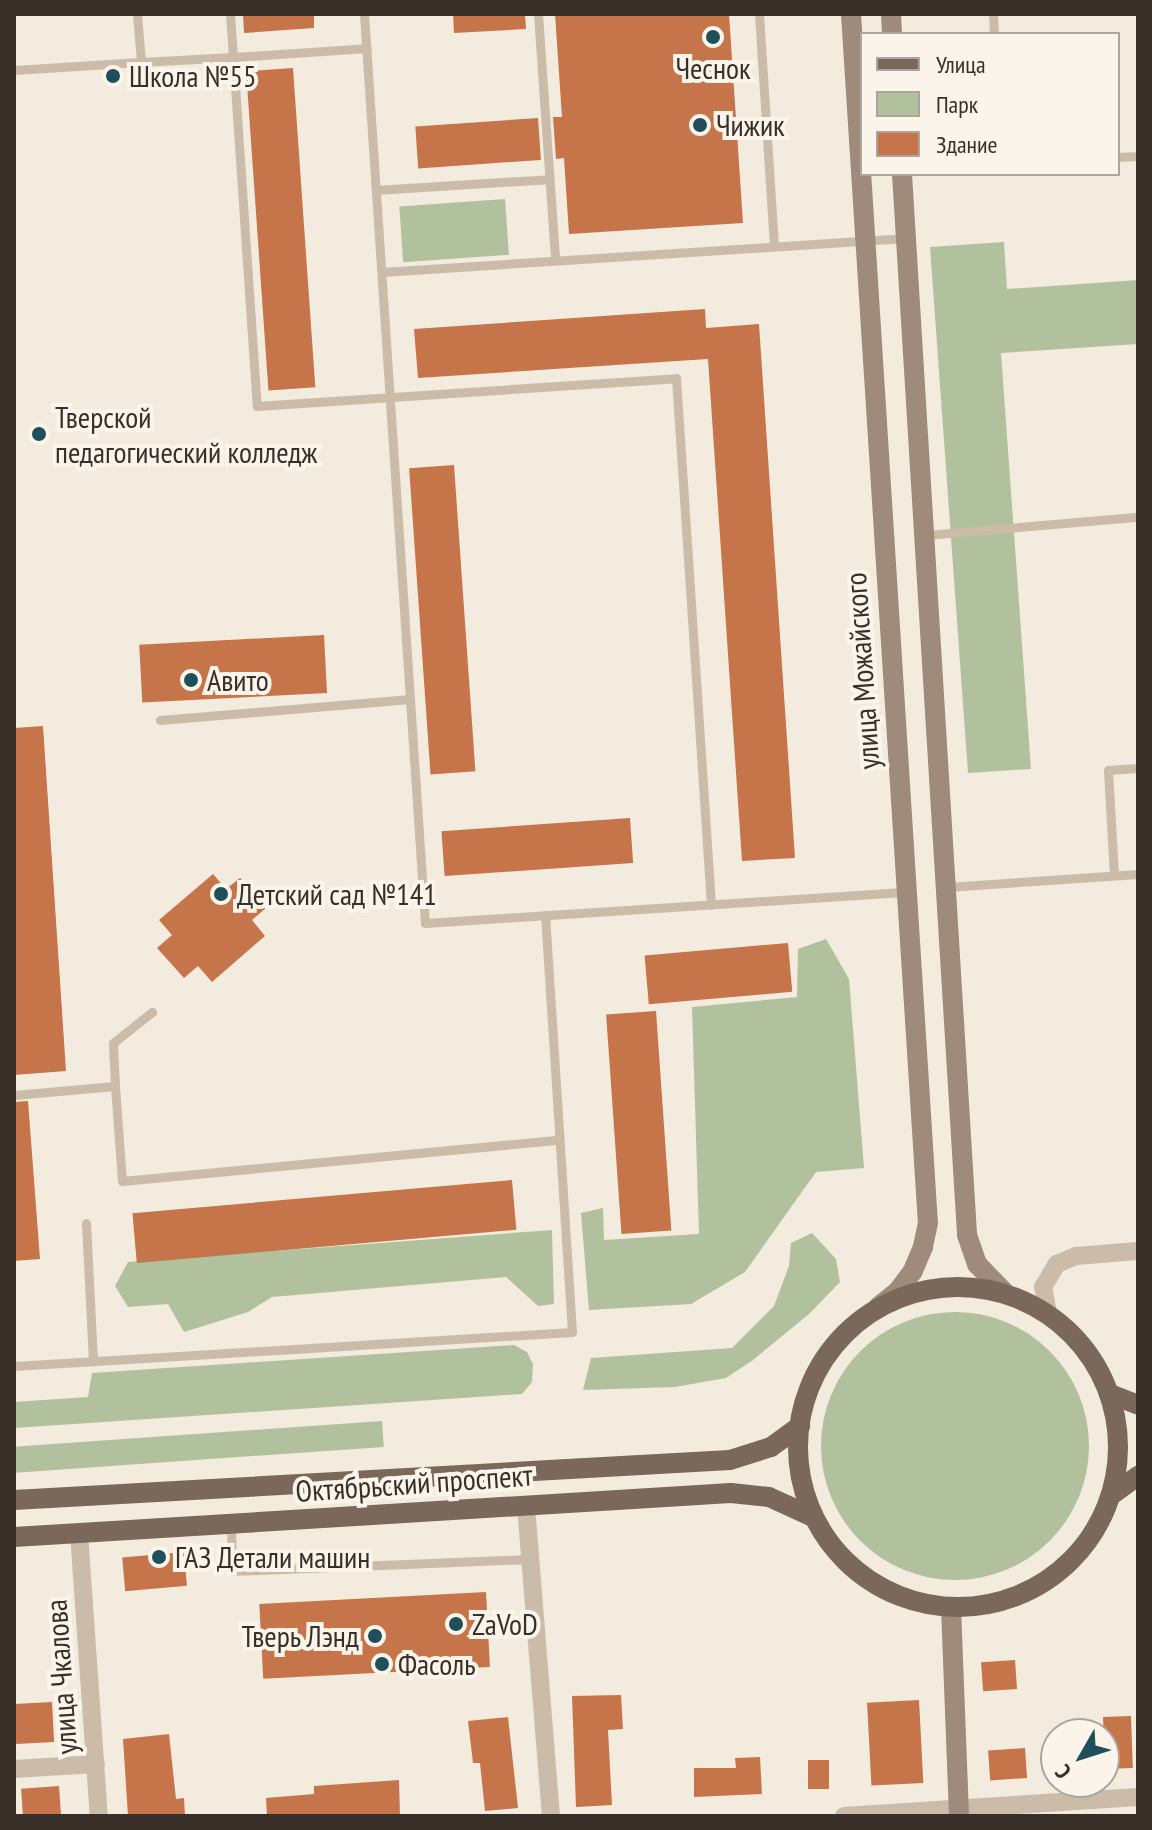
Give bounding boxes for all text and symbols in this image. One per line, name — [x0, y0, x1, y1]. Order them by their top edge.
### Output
marker: Чеснок — [704, 28, 722, 46]
legend — [860, 32, 1120, 176]
text: Улица — [936, 49, 986, 80]
place label: Чеснок — [675, 50, 751, 86]
place label: Школа №55 — [129, 58, 257, 94]
marker: Школа №55 — [104, 67, 122, 85]
text: Парк — [936, 89, 978, 120]
place label: Чижик — [716, 107, 785, 143]
marker: Чижик — [691, 116, 709, 134]
text: Здание — [936, 129, 997, 160]
place label: Тверской педагогический колледж — [55, 399, 317, 470]
marker: Тверской педагогический колледж — [30, 425, 48, 443]
street label: улица Можайского — [837, 571, 887, 771]
place label: Авито — [207, 662, 269, 698]
marker: Авито — [182, 671, 200, 689]
place label: Детский сад №141 — [237, 876, 437, 912]
marker: Детский сад №141 — [212, 885, 230, 903]
street label: Октябрьский проспект — [294, 1457, 534, 1509]
place label: ГАЗ Детали машин — [175, 1539, 371, 1575]
marker: ГАЗ Детали машин — [150, 1548, 168, 1566]
street label: улица Чкалова — [38, 1598, 84, 1756]
place label: ZaVoD — [472, 1606, 538, 1642]
marker: ZaVoD — [447, 1615, 465, 1633]
place label: Тверь Лэнд — [241, 1618, 359, 1654]
marker: Тверь Лэнд — [366, 1627, 384, 1645]
place label: Фасоль — [398, 1646, 476, 1682]
marker: Фасоль — [373, 1655, 391, 1673]
north arrow — [1040, 1718, 1120, 1798]
text: С — [1049, 1759, 1077, 1785]

